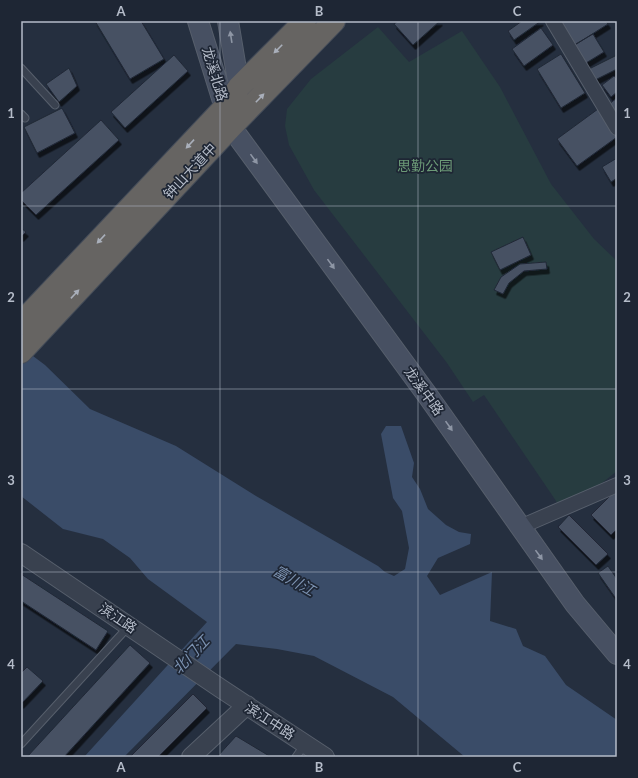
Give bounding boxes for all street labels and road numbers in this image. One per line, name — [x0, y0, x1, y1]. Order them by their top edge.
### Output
street label: 龙溪北路 — [199, 45, 232, 103]
street label: 钟山大道中 — [160, 139, 220, 202]
street label: 龙溪中路 — [401, 363, 448, 418]
street label: 滨江路 — [96, 599, 140, 636]
street label: 滨江中路 — [242, 698, 298, 743]

